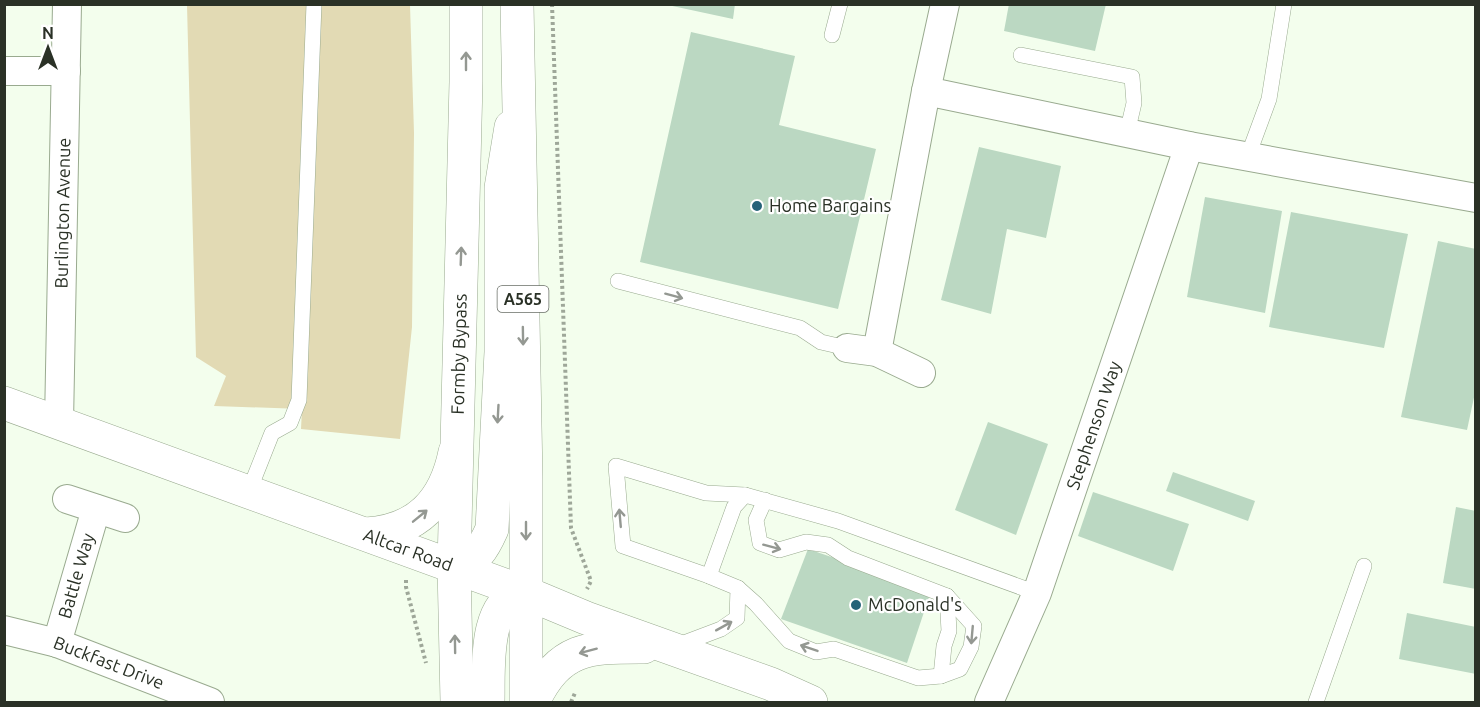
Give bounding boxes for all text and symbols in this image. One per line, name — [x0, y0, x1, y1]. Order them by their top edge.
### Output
north arrow — [18, 18, 78, 78]
text: N — [42, 24, 54, 42]
one-way arrow — [460, 52, 472, 72]
street label: Burlington Avenue — [51, 137, 73, 289]
place label: Home Bargains — [769, 195, 891, 215]
marker: Home Bargains — [750, 199, 764, 213]
one-way arrow — [456, 247, 467, 267]
road number: A565 — [498, 286, 548, 312]
one-way arrow — [664, 290, 683, 302]
street label: Formby Bypass — [447, 293, 470, 415]
one-way arrow — [518, 325, 529, 345]
street label: Stephenson Way — [1062, 358, 1124, 492]
one-way arrow — [492, 404, 503, 424]
one-way arrow — [614, 509, 625, 529]
one-way arrow — [411, 510, 427, 523]
one-way arrow — [520, 520, 532, 540]
street label: Altcar Road — [361, 524, 456, 575]
street label: Battle Way — [54, 530, 98, 620]
one-way arrow — [762, 542, 781, 553]
place label: McDonald's — [868, 594, 962, 614]
marker: McDonald's — [849, 598, 863, 612]
one-way arrow — [715, 620, 732, 632]
one-way arrow — [966, 625, 977, 644]
street label: Buckfast Drive — [51, 632, 167, 692]
one-way arrow — [450, 635, 461, 655]
one-way arrow — [800, 642, 819, 653]
one-way arrow — [579, 645, 598, 657]

